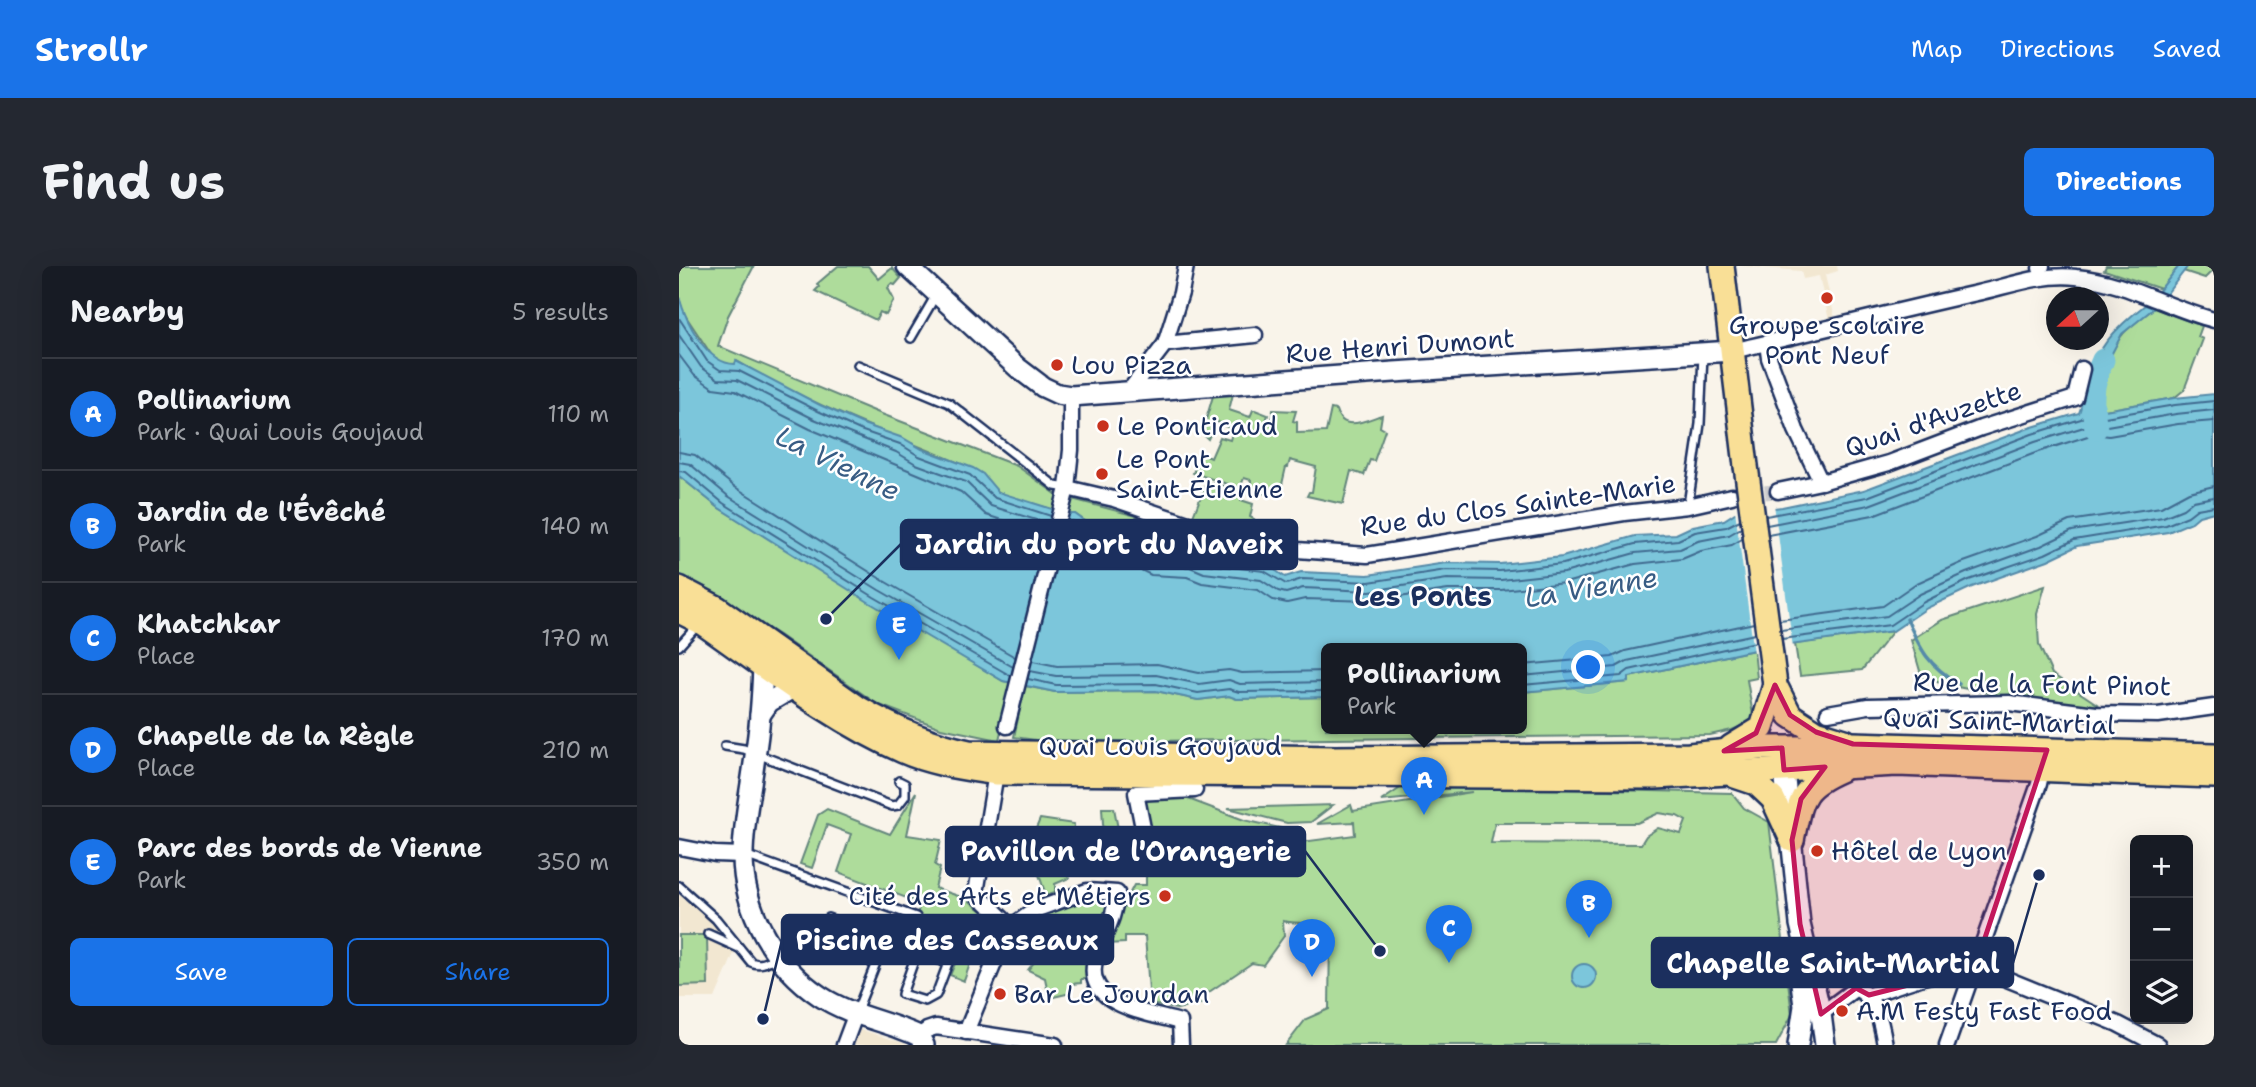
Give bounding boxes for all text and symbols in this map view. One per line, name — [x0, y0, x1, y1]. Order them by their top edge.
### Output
text: Strollr — [35, 27, 148, 72]
text: Map — [1911, 33, 1962, 65]
text: Directions — [2000, 33, 2115, 65]
text: Saved — [2153, 33, 2221, 65]
button: Directions — [2024, 148, 2214, 216]
text: Find us — [42, 149, 225, 215]
north arrow — [2046, 287, 2109, 350]
marker: Groupe scolaire Pont Neuf — [1819, 290, 1835, 306]
text: Nearby — [70, 291, 185, 332]
text: 5 results — [512, 297, 609, 327]
place label: Groupe scolaire Pont Neuf — [1729, 307, 1925, 372]
street label: Rue Henri Dumont — [1284, 320, 1516, 371]
place label: Lou Pizza — [1071, 347, 1192, 382]
marker: Lou Pizza — [1049, 357, 1065, 373]
street label: Quai d'Auzette — [1840, 372, 2026, 465]
text: Pollinarium — [137, 382, 291, 417]
text: A — [84, 399, 102, 429]
text: 110 m — [547, 399, 609, 429]
place label: Le Ponticaud — [1117, 408, 1278, 443]
water label: La Vienne — [769, 416, 907, 510]
text: Park · Quai Louis Goujaud — [137, 417, 424, 447]
marker: Le Ponticaud — [1095, 418, 1111, 434]
place label: Le Pont Saint-Étienne — [1116, 441, 1283, 506]
street label: Rue du Clos Sainte-Marie — [1358, 465, 1678, 544]
marker: Le Pont Saint-Étienne — [1094, 466, 1110, 482]
text: Jardin de l'Évêché — [137, 494, 386, 529]
text: B — [86, 511, 100, 541]
text: 140 m — [541, 511, 609, 541]
callout: Jardin du port du Naveix — [901, 520, 1297, 569]
text: Jardin du port du Naveix — [915, 525, 1283, 563]
text: Park — [137, 529, 186, 559]
water label: La Vienne — [1522, 558, 1660, 616]
district label: Les Ponts — [1354, 577, 1492, 615]
pin: E — [876, 602, 922, 660]
text: Khatchkar — [137, 606, 281, 641]
text: C — [86, 623, 100, 653]
text: 170 m — [541, 623, 609, 653]
text: Place — [137, 641, 196, 671]
popup — [1321, 643, 1527, 734]
your location — [1571, 650, 1605, 684]
text: Pollinarium — [1347, 656, 1501, 691]
street label: Rue de la Font Pinot — [1913, 664, 2171, 703]
text: Park — [1347, 691, 1396, 721]
street label: Quai Saint-Martial — [1882, 699, 2116, 742]
text: Chapelle de la Règle — [137, 718, 414, 753]
street label: Quai Louis Goujaud — [1038, 728, 1282, 763]
text: D — [85, 735, 101, 765]
text: 210 m — [541, 735, 609, 765]
text: Place — [137, 753, 196, 783]
pin: A — [1401, 757, 1447, 815]
callout: Pavillon de l'Orangerie — [946, 827, 1305, 876]
text: Parc des bords de Vienne — [137, 830, 482, 865]
text: Pavillon de l'Orangerie — [960, 832, 1292, 870]
place label: Hôtel de Lyon — [1831, 833, 2007, 868]
map controls — [2130, 835, 2193, 1024]
button: + — [2130, 835, 2193, 898]
marker: Hôtel de Lyon — [1809, 843, 1825, 859]
text: E — [85, 847, 101, 877]
text: 350 m — [536, 847, 609, 877]
text: Park — [137, 865, 186, 895]
place label: Cité des Arts et Métiers — [849, 878, 1151, 913]
pin: B — [1566, 880, 1612, 938]
marker: Cité des Arts et Métiers — [1157, 888, 1173, 904]
button: − — [2130, 898, 2193, 961]
pin: C — [1426, 905, 1472, 963]
callout: Piscine des Casseaux — [782, 915, 1113, 964]
pin: D — [1289, 919, 1335, 977]
text: Piscine des Casseaux — [795, 921, 1099, 959]
button: Save — [70, 938, 333, 1006]
button: Share — [347, 938, 609, 1006]
callout: Chapelle Saint-Martial — [1652, 938, 2013, 987]
text: Chapelle Saint-Martial — [1666, 944, 2000, 982]
button: layers — [2130, 961, 2193, 1024]
place label: Bar Le Jourdan — [1014, 976, 1209, 1011]
marker: Bar Le Jourdan — [992, 986, 1008, 1002]
place label: A.M Festy Fast Food — [1856, 993, 2112, 1028]
marker: A.M Festy Fast Food — [1834, 1003, 1850, 1019]

